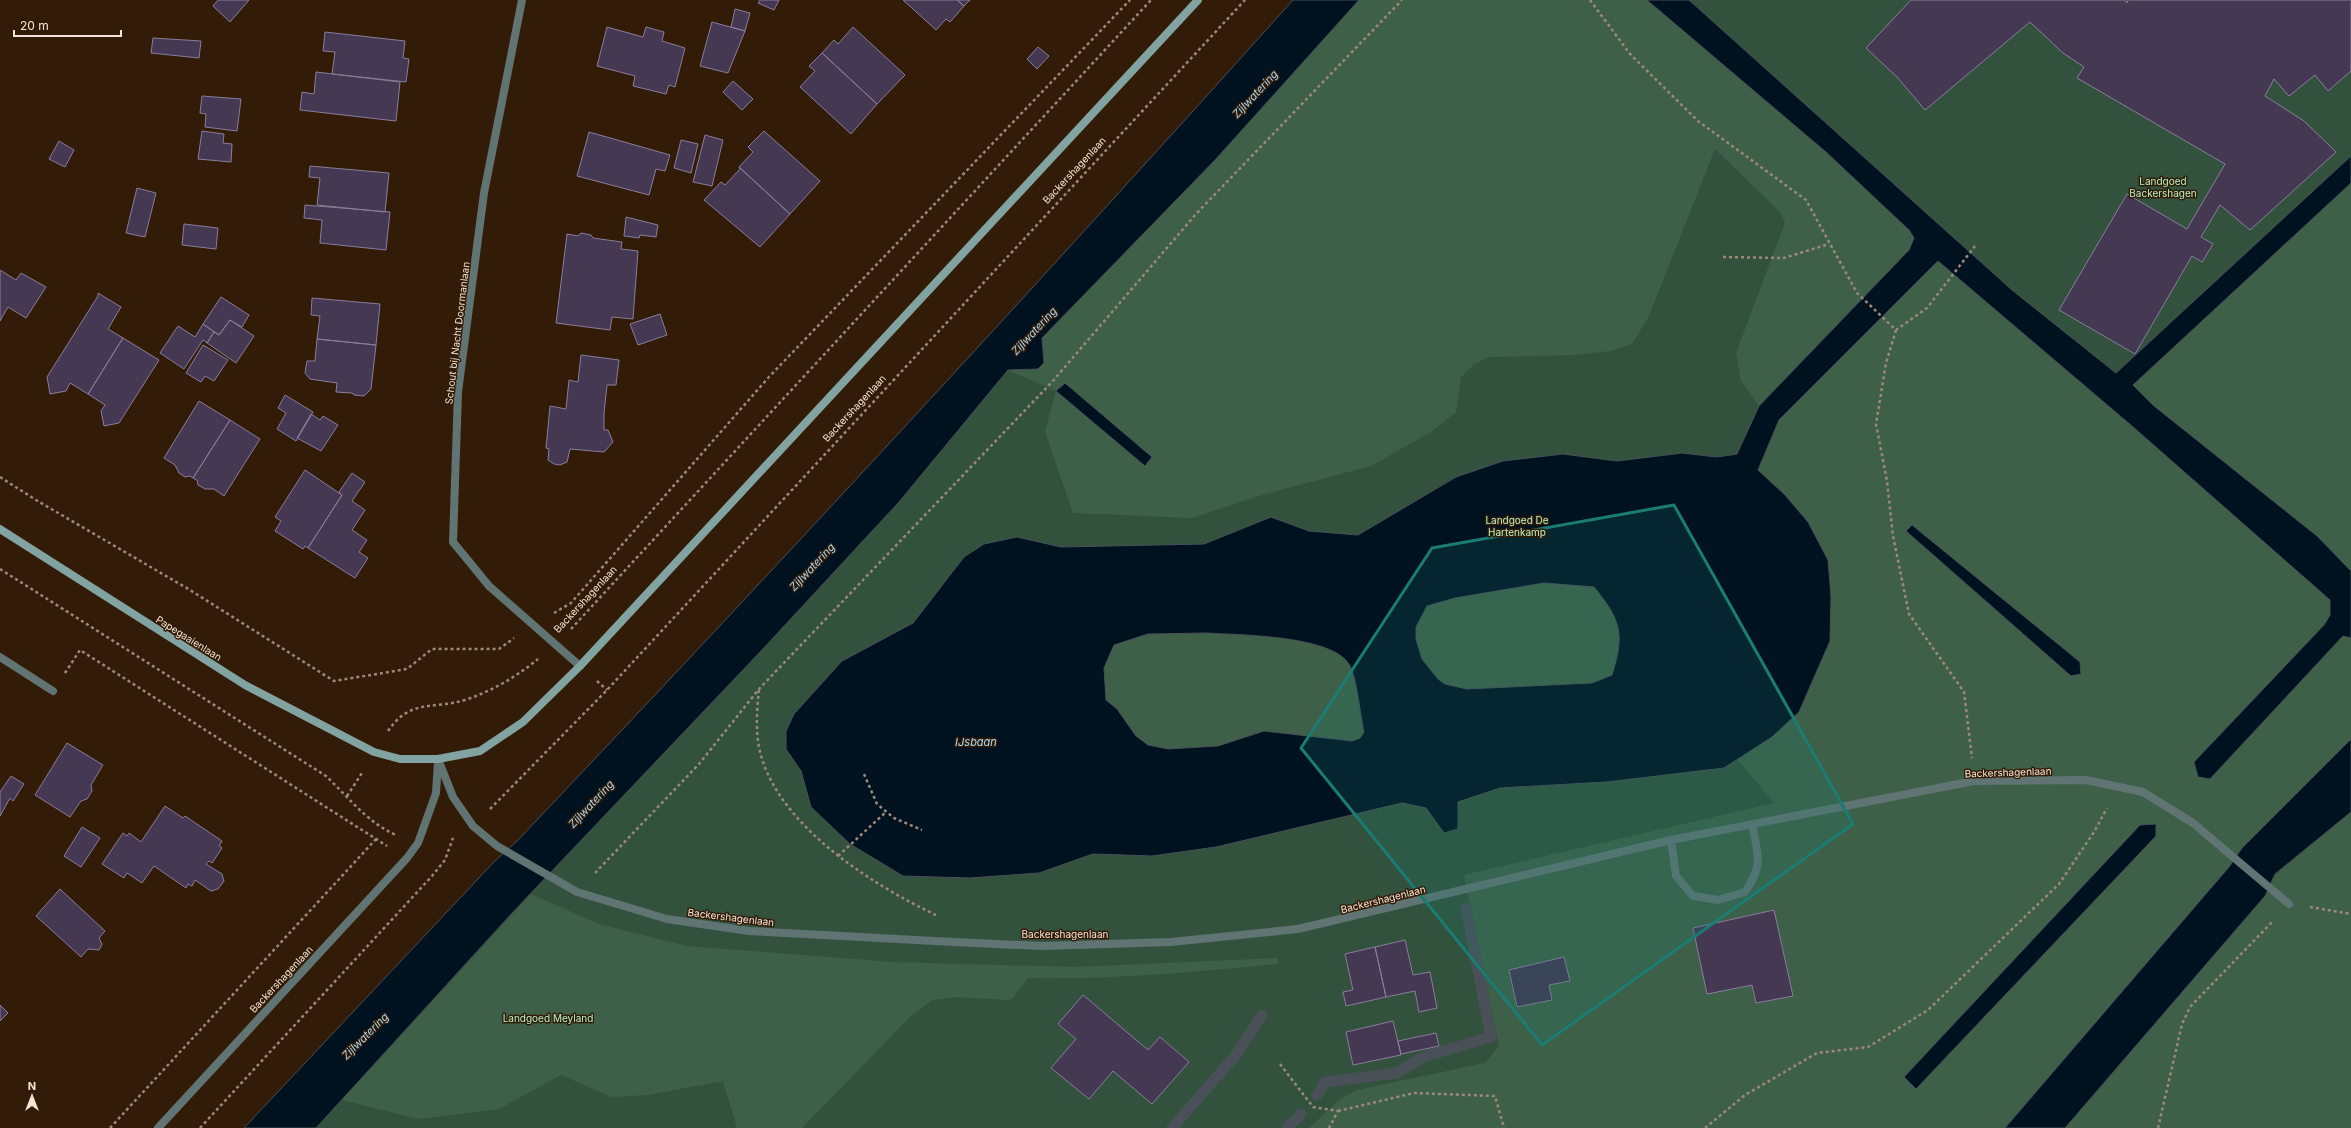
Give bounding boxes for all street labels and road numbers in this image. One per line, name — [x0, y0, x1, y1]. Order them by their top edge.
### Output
street label: Backershagenlaan — [1040, 134, 1108, 206]
street label: Schout bij Nacht Doormanlaan — [442, 261, 472, 405]
street label: Backershagenlaan — [820, 372, 888, 444]
street label: Backershagenlaan — [551, 563, 619, 635]
street label: Papegaaienlaan — [154, 613, 224, 663]
street label: Backershagenlaan — [1964, 764, 2052, 780]
street label: Backershagenlaan — [1339, 883, 1427, 915]
street label: Backershagenlaan — [687, 906, 775, 928]
street label: Backershagenlaan — [1022, 928, 1109, 940]
street label: Backershagenlaan — [247, 943, 315, 1015]

